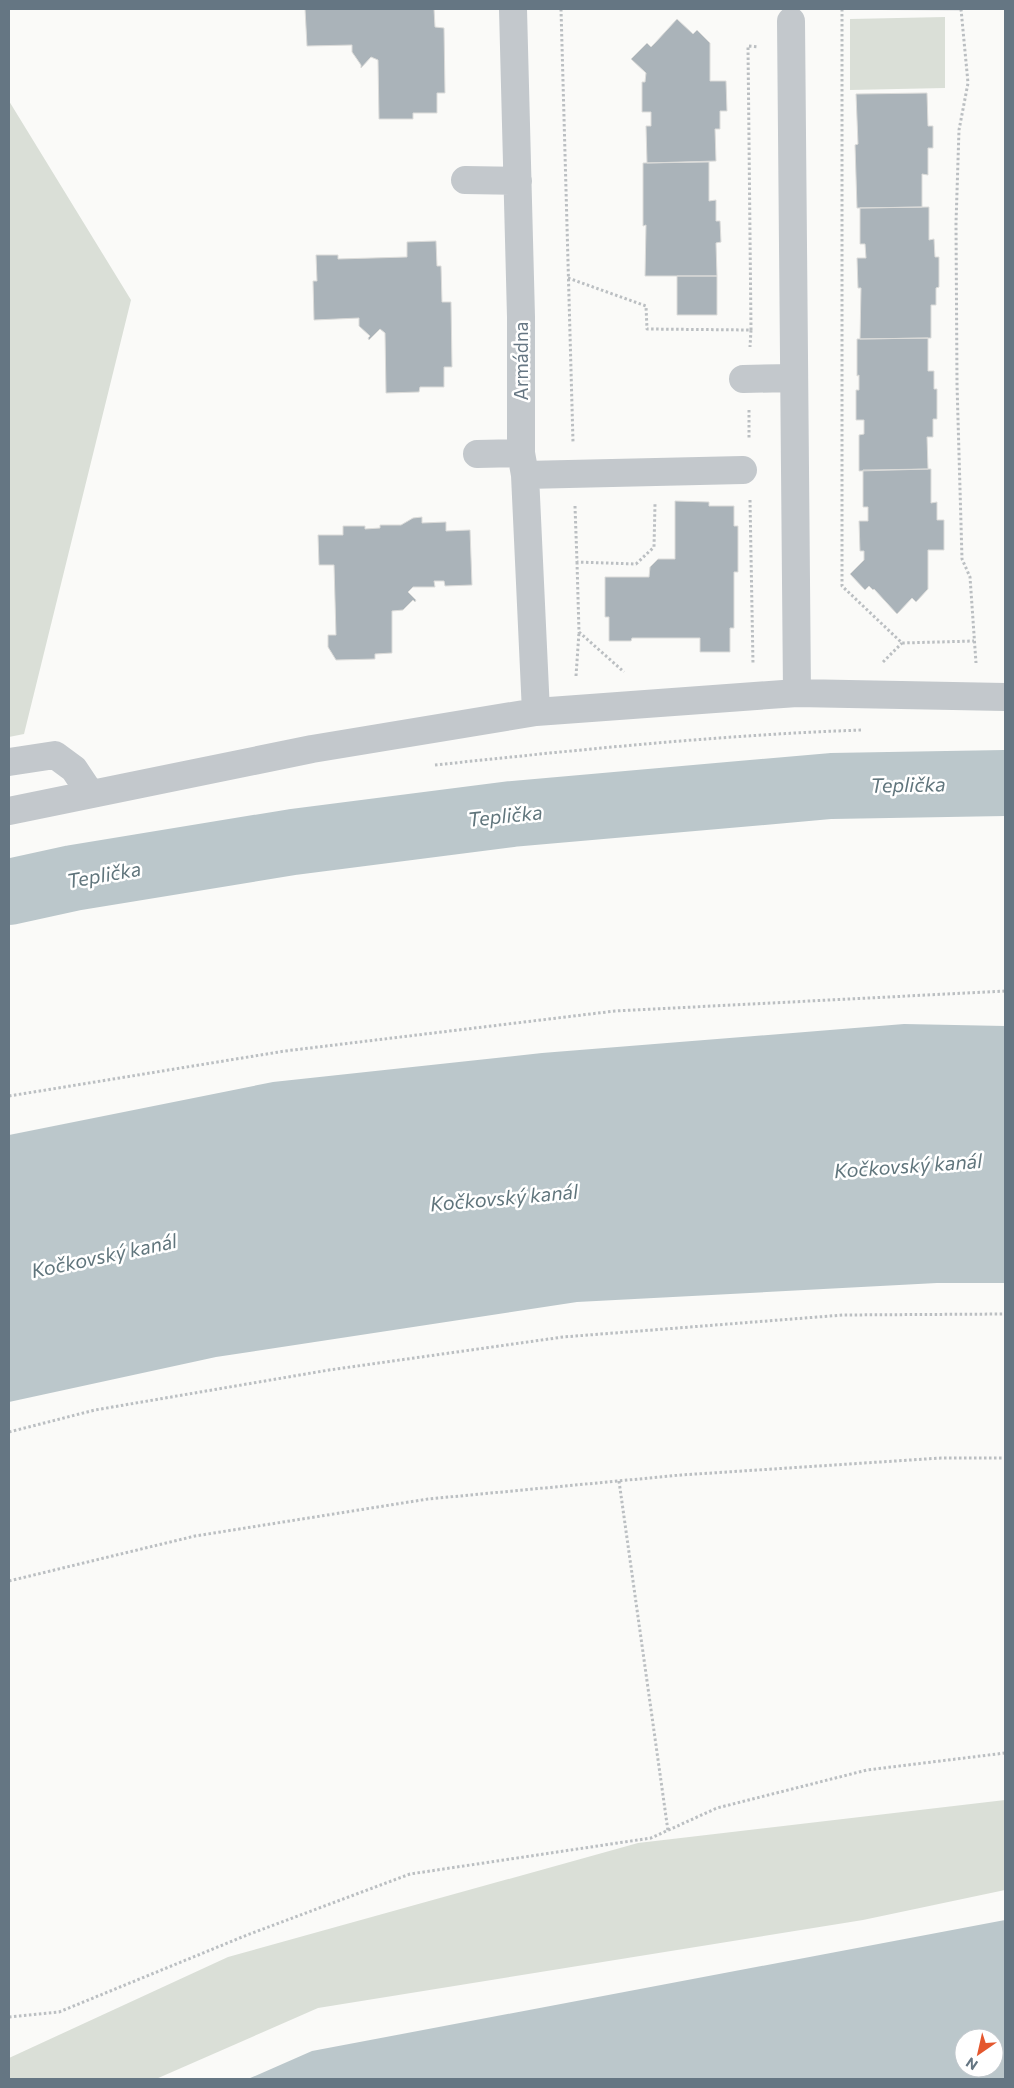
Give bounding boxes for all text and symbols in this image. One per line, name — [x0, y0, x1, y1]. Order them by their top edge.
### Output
street label: Armádna — [509, 322, 532, 400]
water label: Teplička — [870, 771, 946, 797]
water label: Teplička — [466, 799, 543, 831]
water label: Teplička — [65, 856, 143, 892]
water label: Kočkovský kanál — [833, 1148, 984, 1182]
water label: Kočkovský kanál — [429, 1179, 580, 1215]
water label: Kočkovský kanál — [29, 1228, 180, 1282]
north arrow — [954, 2028, 1004, 2078]
text: N — [962, 2054, 981, 2074]

